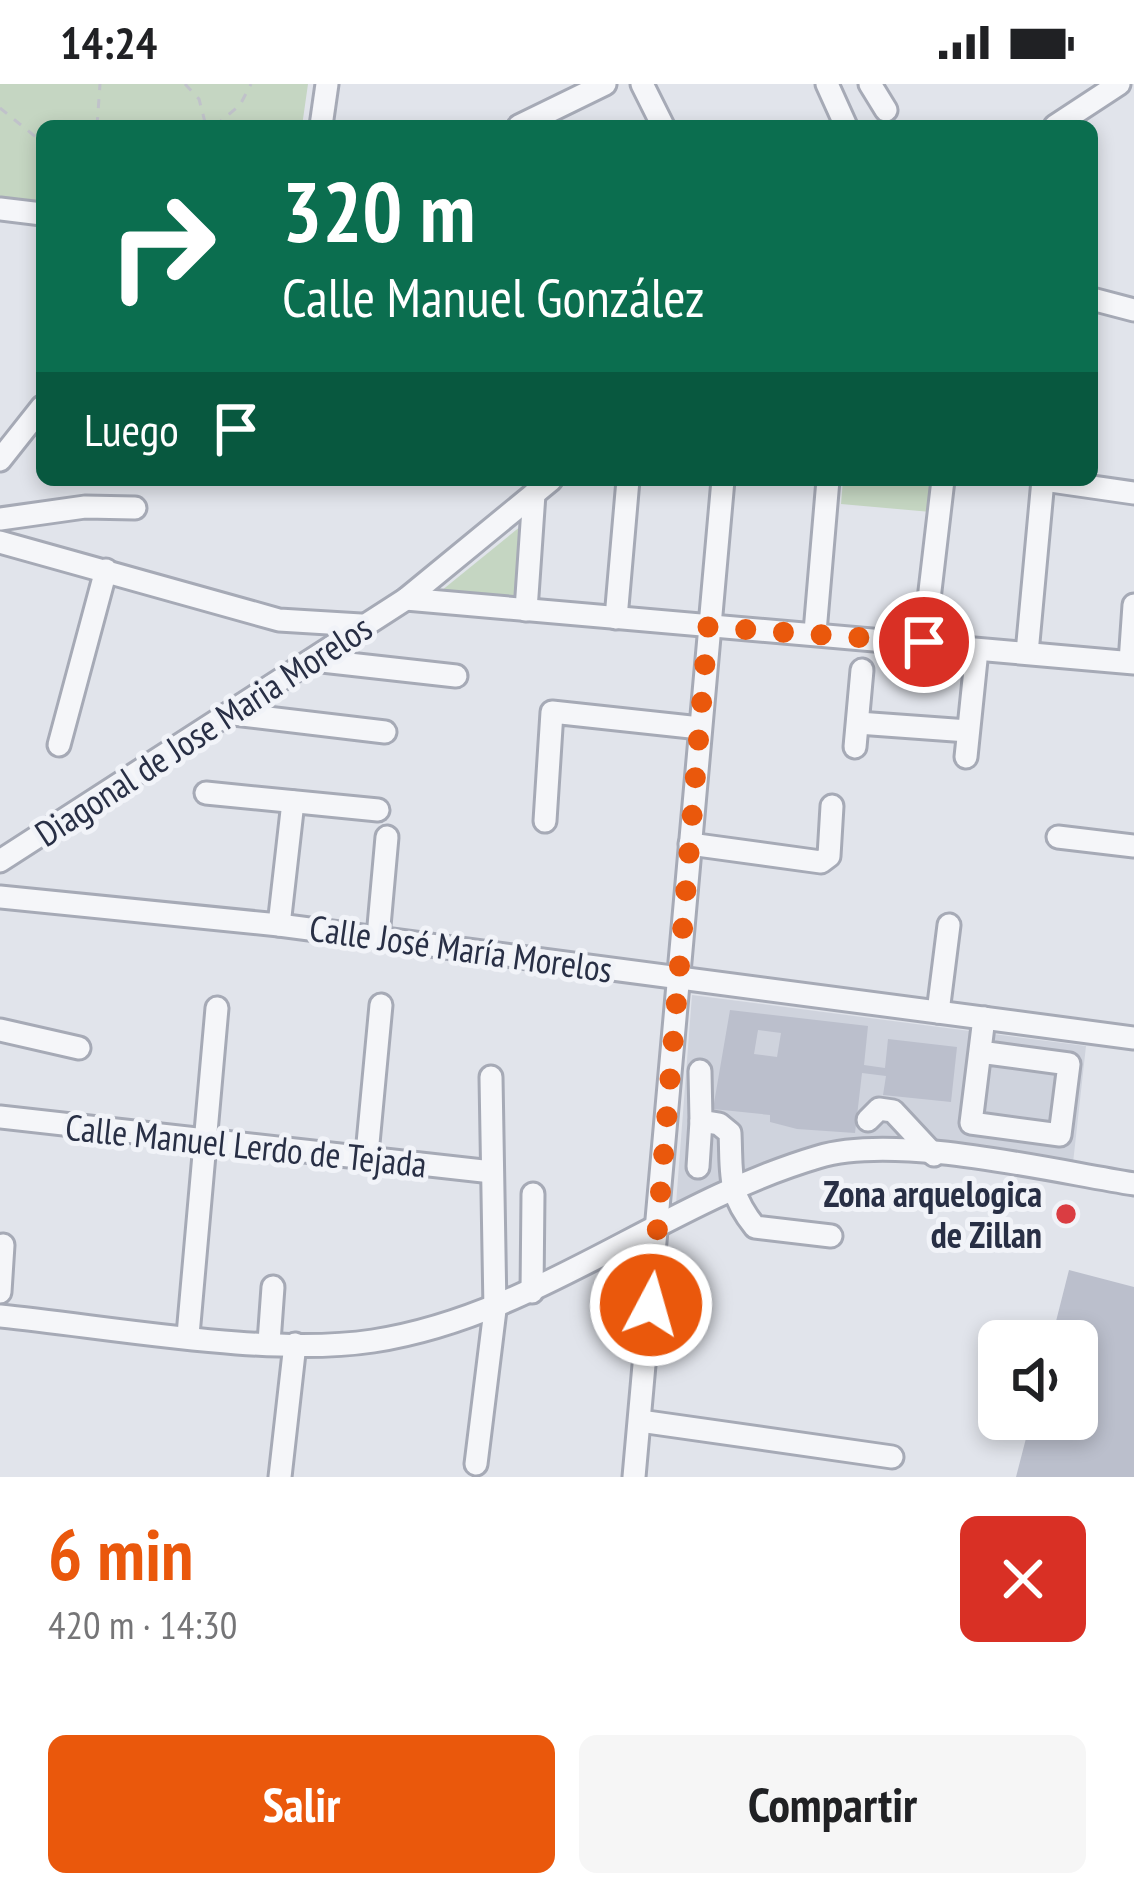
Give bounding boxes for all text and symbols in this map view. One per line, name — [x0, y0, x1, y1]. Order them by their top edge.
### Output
text: 14:24 — [60, 13, 157, 71]
text: 320 m — [282, 156, 475, 265]
icon: right — [84, 168, 240, 324]
text: Calle Manuel González — [282, 262, 705, 332]
icon: arrive — [203, 396, 269, 462]
text: Luego — [84, 400, 179, 458]
pin — [873, 591, 975, 693]
street label: Diagonal de Jose Maria Morelos — [26, 604, 380, 856]
icon: arrive — [891, 609, 957, 675]
street label: Calle José María Morelos — [307, 904, 615, 992]
street label: Calle Manuel Lerdo de Tejada — [63, 1103, 429, 1187]
place label: Zona arquelogica de Zillan — [823, 1170, 1042, 1258]
marker: Zona arquelogica de Zillan — [1053, 1201, 1079, 1227]
position arrow — [588, 1242, 714, 1368]
map controls — [978, 1320, 1098, 1440]
button: sound — [978, 1320, 1098, 1440]
text: 6 min — [48, 1507, 193, 1600]
button: close — [960, 1516, 1086, 1642]
text: 420 m · 14:30 — [48, 1599, 237, 1650]
button: Salir — [48, 1735, 555, 1873]
button: Compartir — [579, 1735, 1086, 1873]

